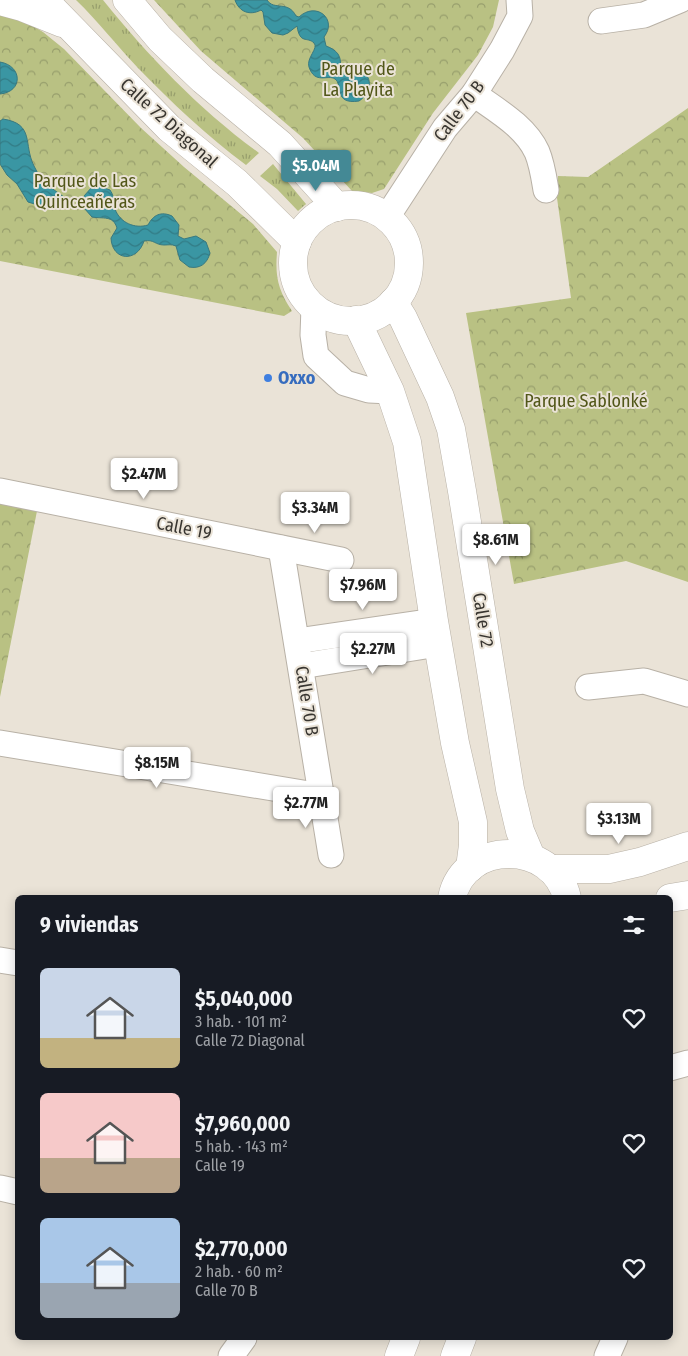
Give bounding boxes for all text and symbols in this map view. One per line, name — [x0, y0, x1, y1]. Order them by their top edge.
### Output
park label: Parque de La Playita — [321, 58, 395, 101]
street label: Calle 72 Diagonal — [116, 73, 222, 173]
street label: Calle 70 B — [429, 76, 489, 146]
pin: $5.04M — [275, 150, 357, 192]
text: $5.04M — [292, 156, 340, 175]
park label: Parque de Las Quinceañeras — [34, 170, 136, 213]
place label: Oxxo — [278, 367, 316, 389]
marker: Oxxo — [262, 372, 274, 384]
park label: Parque Sablonké — [524, 390, 648, 412]
pin: $2.47M — [103, 458, 185, 500]
text: $2.47M — [122, 464, 166, 483]
pin: $3.34M — [274, 492, 356, 534]
text: $3.34M — [292, 498, 338, 517]
street label: Calle 19 — [154, 512, 214, 544]
pin: $8.61M — [455, 524, 537, 566]
text: $8.61M — [473, 530, 519, 549]
pin: $7.96M — [322, 568, 404, 611]
text: $7.96M — [340, 575, 386, 594]
street label: Calle 72 — [468, 591, 498, 649]
pin: $2.27M — [332, 632, 414, 675]
text: $2.27M — [351, 639, 395, 658]
street label: Calle 70 B — [291, 664, 323, 738]
pin: $8.15M — [116, 746, 198, 789]
text: $8.15M — [135, 753, 179, 772]
pin: $2.77M — [265, 786, 347, 829]
text: $2.77M — [284, 793, 328, 812]
pin: $3.13M — [578, 802, 660, 845]
text: $3.13M — [597, 809, 641, 828]
icon: filters — [620, 911, 648, 939]
text: 9 viviendas — [40, 912, 138, 938]
text: $5,040,000 — [195, 986, 293, 1012]
icon: home — [80, 988, 140, 1048]
icon: heart — [620, 1004, 648, 1032]
text: 3 hab. · 101 m² — [195, 1012, 287, 1031]
text: Calle 72 Diagonal — [195, 1031, 305, 1050]
text: $7,960,000 — [195, 1111, 291, 1137]
icon: home — [80, 1113, 140, 1173]
icon: heart — [620, 1129, 648, 1157]
text: 5 hab. · 143 m² — [195, 1137, 288, 1156]
text: Calle 19 — [195, 1156, 245, 1175]
text: $2,770,000 — [195, 1236, 288, 1262]
icon: home — [80, 1238, 140, 1298]
icon: heart — [620, 1254, 648, 1282]
text: 2 hab. · 60 m² — [195, 1262, 283, 1281]
text: Calle 70 B — [195, 1281, 258, 1300]

